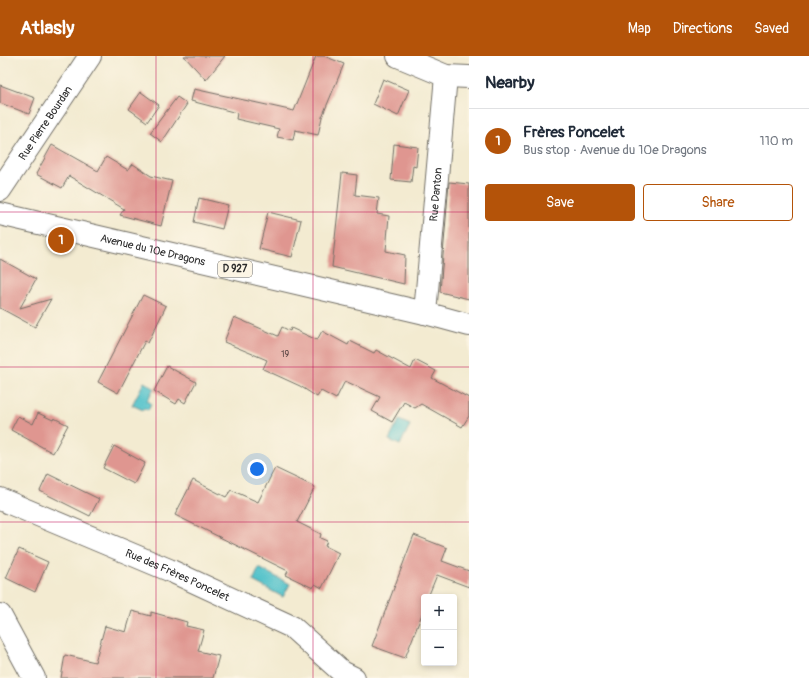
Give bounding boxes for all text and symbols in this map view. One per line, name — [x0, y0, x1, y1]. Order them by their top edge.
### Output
text: Atlasly — [20, 16, 74, 40]
text: Map — [628, 20, 651, 37]
text: Directions — [673, 20, 732, 37]
text: Saved — [754, 20, 789, 37]
text: Nearby — [485, 72, 534, 93]
street label: Rue Pierre Bourdan — [16, 83, 75, 162]
text: Frères Poncelet — [523, 123, 625, 142]
text: 1 — [495, 133, 501, 149]
text: 110 m — [760, 133, 793, 149]
text: Bus stop · Avenue du 10e Dragons — [523, 142, 707, 158]
street label: Rue Danton — [427, 167, 444, 222]
button: Save — [485, 184, 635, 221]
button: Share — [643, 184, 793, 221]
pin: 1 — [48, 225, 74, 255]
street label: Avenue du 10e Dragons — [99, 231, 207, 268]
road number: D 927 — [218, 261, 252, 277]
house number: 19 — [281, 349, 289, 360]
your location — [247, 459, 267, 479]
street label: Rue des Frères Poncelet — [124, 546, 232, 604]
map controls — [421, 594, 457, 666]
button: + — [421, 594, 457, 630]
button: − — [421, 630, 457, 666]

